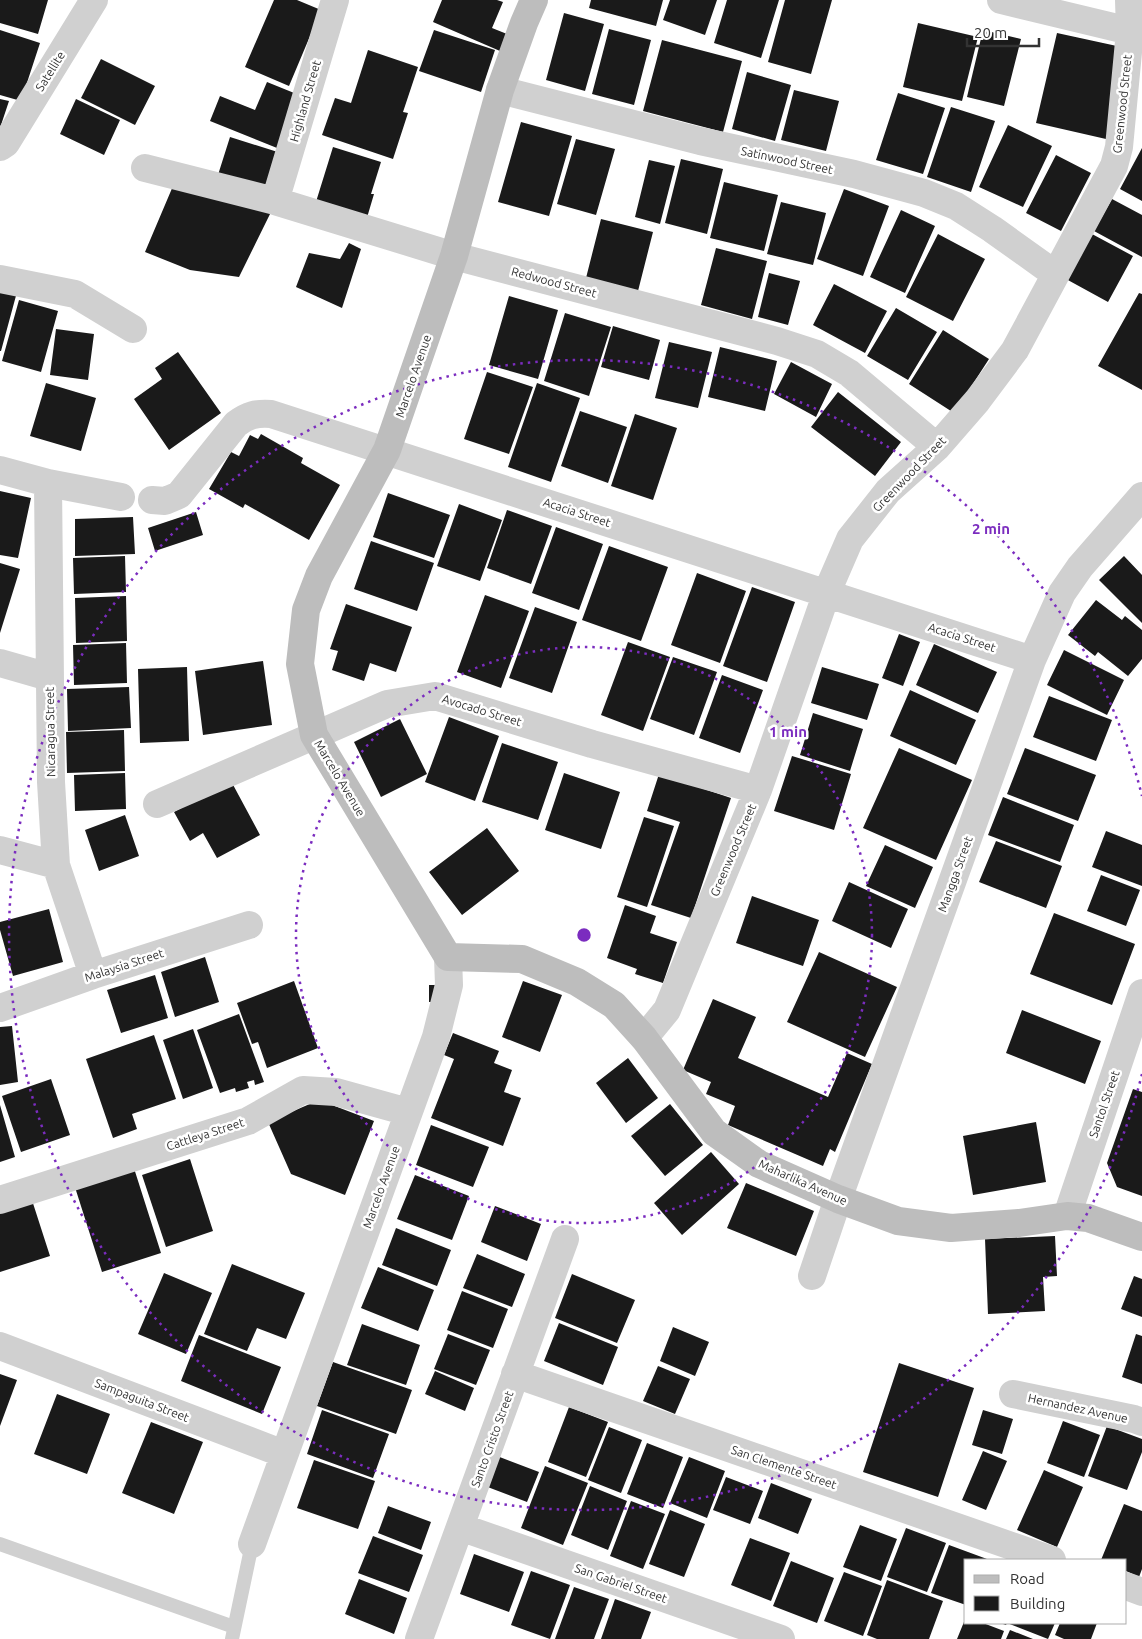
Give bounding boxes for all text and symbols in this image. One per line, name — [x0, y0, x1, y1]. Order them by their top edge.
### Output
scale bar — [967, 15, 1040, 47]
text: 20 m — [974, 24, 1007, 41]
street label: Satellite — [33, 49, 67, 93]
street label: Greenwood Street — [1110, 54, 1134, 154]
street label: Highland Street — [287, 58, 323, 143]
street label: Satinwood Street — [740, 144, 834, 176]
street label: Redwood Street — [510, 264, 598, 300]
street label: Marcelo Avenue — [393, 333, 433, 419]
street label: Greenwood Street — [870, 434, 948, 514]
street label: Acacia Street — [542, 495, 613, 529]
text: 2 min — [972, 520, 1010, 537]
street label: Acacia Street — [927, 620, 998, 654]
street label: Nicaragua Street — [43, 687, 57, 777]
street label: Avocado Street — [441, 692, 524, 728]
text: 1 min — [769, 723, 807, 740]
street label: Marcelo Avenue — [312, 738, 368, 818]
street label: Greenwood Street — [708, 802, 758, 898]
street label: Mangga Street — [935, 834, 975, 914]
centre of rings — [575, 926, 593, 944]
street label: Malaysia Street — [83, 946, 165, 984]
street label: Santol Street — [1086, 1068, 1122, 1139]
street label: Cattleya Street — [165, 1115, 246, 1153]
street label: Marcelo Avenue — [360, 1144, 402, 1230]
street label: Maharlika Avenue — [757, 1157, 849, 1207]
street label: Sampaguita Street — [93, 1376, 191, 1424]
street label: Santo Cristo Street — [468, 1389, 516, 1489]
street label: Hernandez Avenue — [1027, 1391, 1129, 1425]
street label: San Clemente Street — [730, 1443, 839, 1491]
legend — [964, 1559, 1127, 1624]
street label: San Gabriel Street — [573, 1561, 669, 1605]
text: Road — [1010, 1570, 1045, 1587]
text: Building — [1010, 1595, 1065, 1612]

